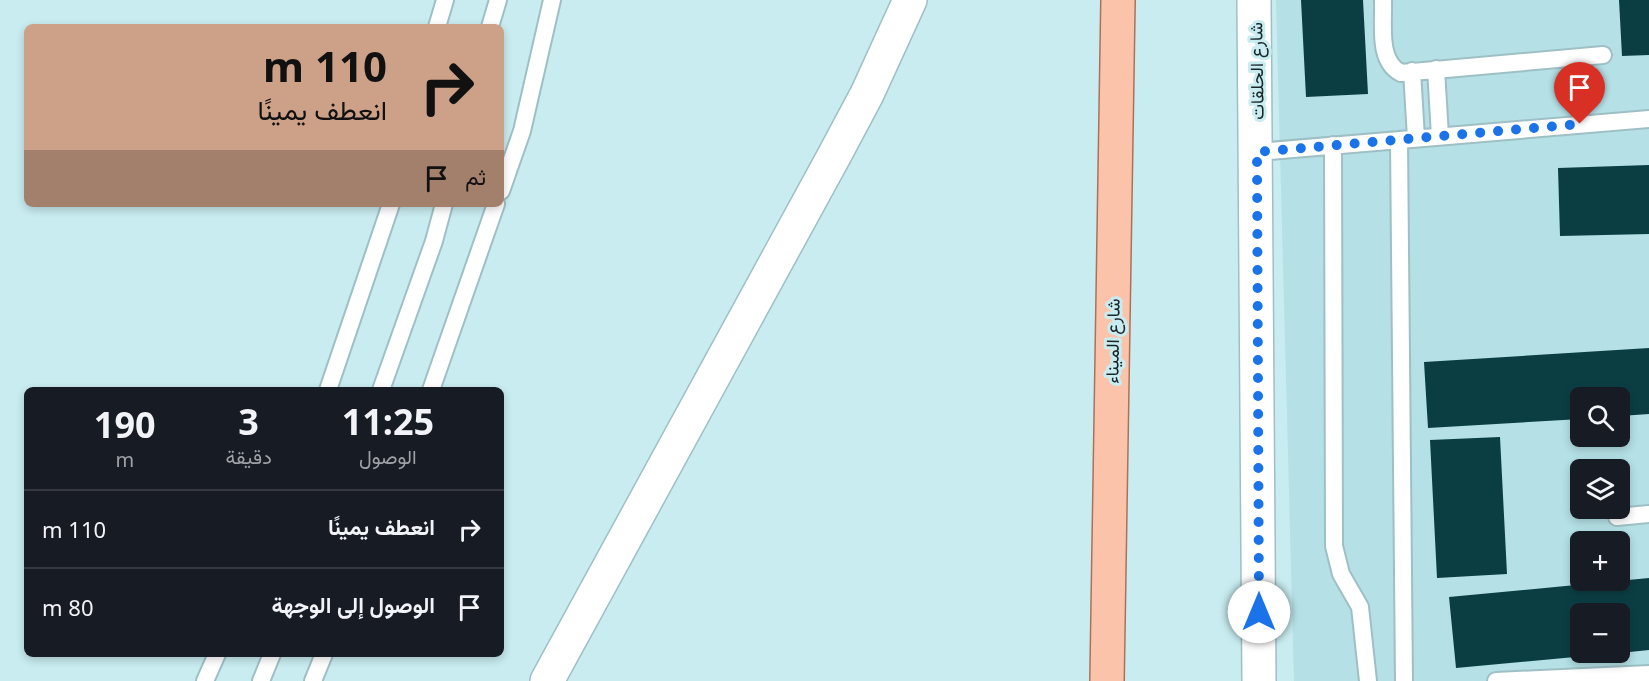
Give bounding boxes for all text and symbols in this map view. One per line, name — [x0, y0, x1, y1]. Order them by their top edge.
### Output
street label: شارع الحلقات — [1243, 22, 1270, 120]
text: 110 m — [263, 37, 387, 94]
icon: right — [408, 48, 486, 126]
pin — [1554, 62, 1605, 124]
icon: arrive — [1563, 71, 1596, 104]
text: انعطف يمينًا — [257, 91, 387, 128]
text: ثم — [465, 161, 486, 191]
icon: arrive — [420, 162, 453, 195]
street label: شارع الميناء — [1099, 298, 1126, 384]
map controls — [1570, 387, 1630, 663]
button: search — [1570, 387, 1630, 447]
text: 3 — [238, 397, 259, 446]
text: 11:25 — [342, 397, 434, 446]
text: 190 — [94, 400, 156, 449]
text: دقيقة — [226, 443, 272, 470]
text: الوصول — [359, 443, 417, 470]
text: m — [115, 446, 134, 473]
button: layers — [1570, 459, 1630, 519]
text: انعطف يمينًا — [328, 511, 435, 541]
icon: right — [453, 513, 486, 546]
text: 110 m — [42, 514, 106, 544]
button: + — [1570, 531, 1630, 591]
position arrow — [1227, 580, 1291, 644]
text: الوصول إلى الوجهة — [271, 589, 435, 619]
icon: arrive — [453, 591, 486, 624]
text: 80 m — [42, 592, 93, 622]
button: − — [1570, 603, 1630, 663]

